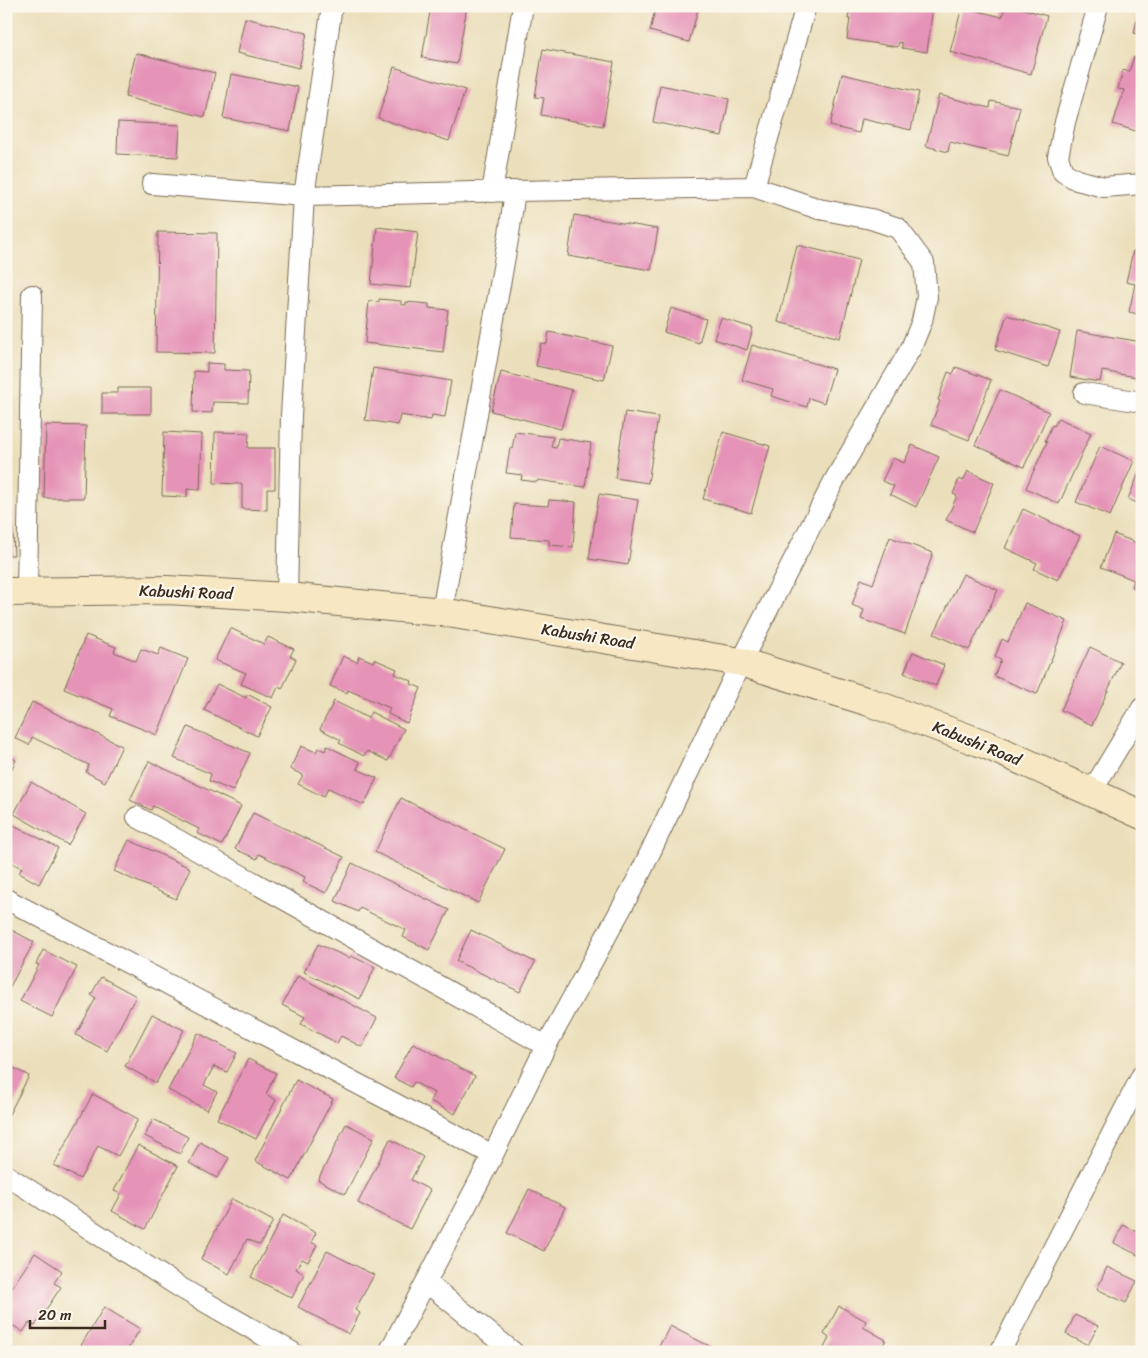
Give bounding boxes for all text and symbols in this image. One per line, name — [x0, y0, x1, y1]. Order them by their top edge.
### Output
street label: Kabushi Road — [139, 576, 235, 608]
street label: Kabushi Road — [539, 614, 638, 658]
street label: Kabushi Road — [928, 712, 1027, 775]
scale bar — [30, 1298, 105, 1330]
text: 20 m — [38, 1302, 72, 1328]

